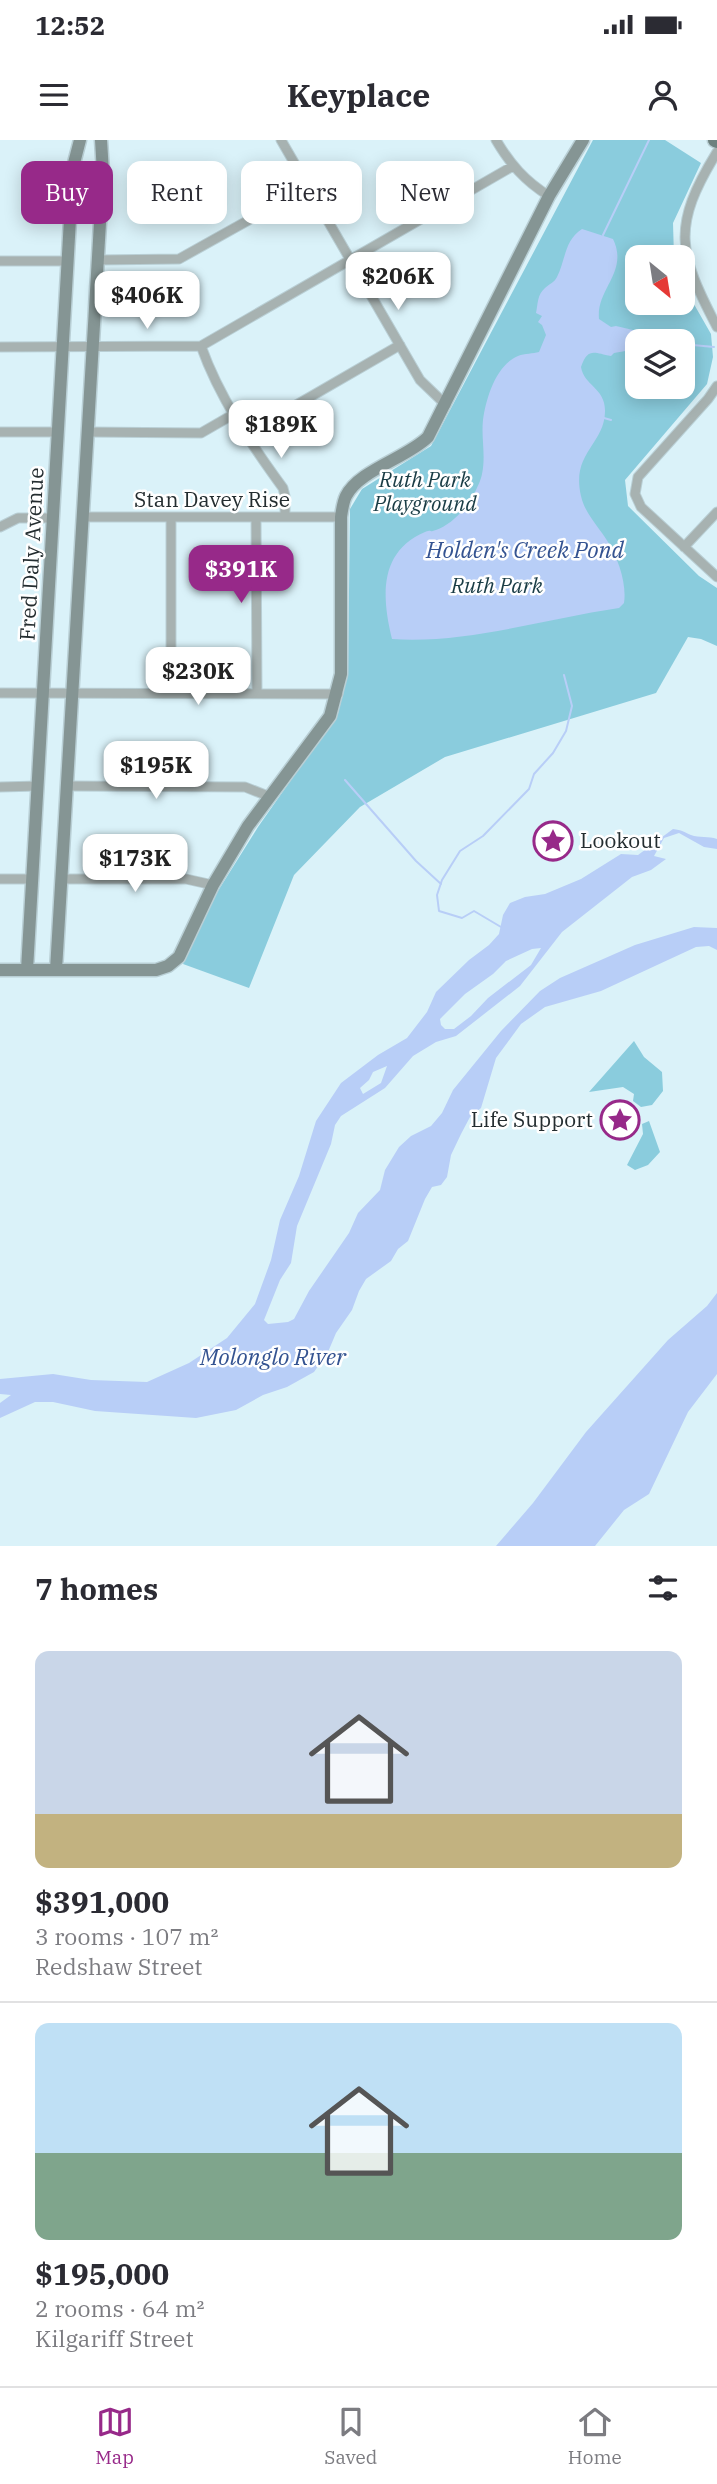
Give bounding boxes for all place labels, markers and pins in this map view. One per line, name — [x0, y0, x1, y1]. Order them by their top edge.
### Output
pin: $206K — [349, 253, 447, 312]
pin: $406K — [98, 272, 196, 331]
pin: $189K — [232, 400, 330, 460]
pin: $391K — [192, 546, 290, 605]
pin: $230K — [149, 648, 247, 707]
pin: $195K — [107, 742, 205, 801]
place icon: Lookout — [532, 820, 574, 862]
place label: Lookout — [580, 826, 661, 854]
pin: $173K — [86, 834, 184, 894]
place icon: Life Support — [599, 1099, 641, 1141]
place label: Life Support — [471, 1105, 593, 1133]

